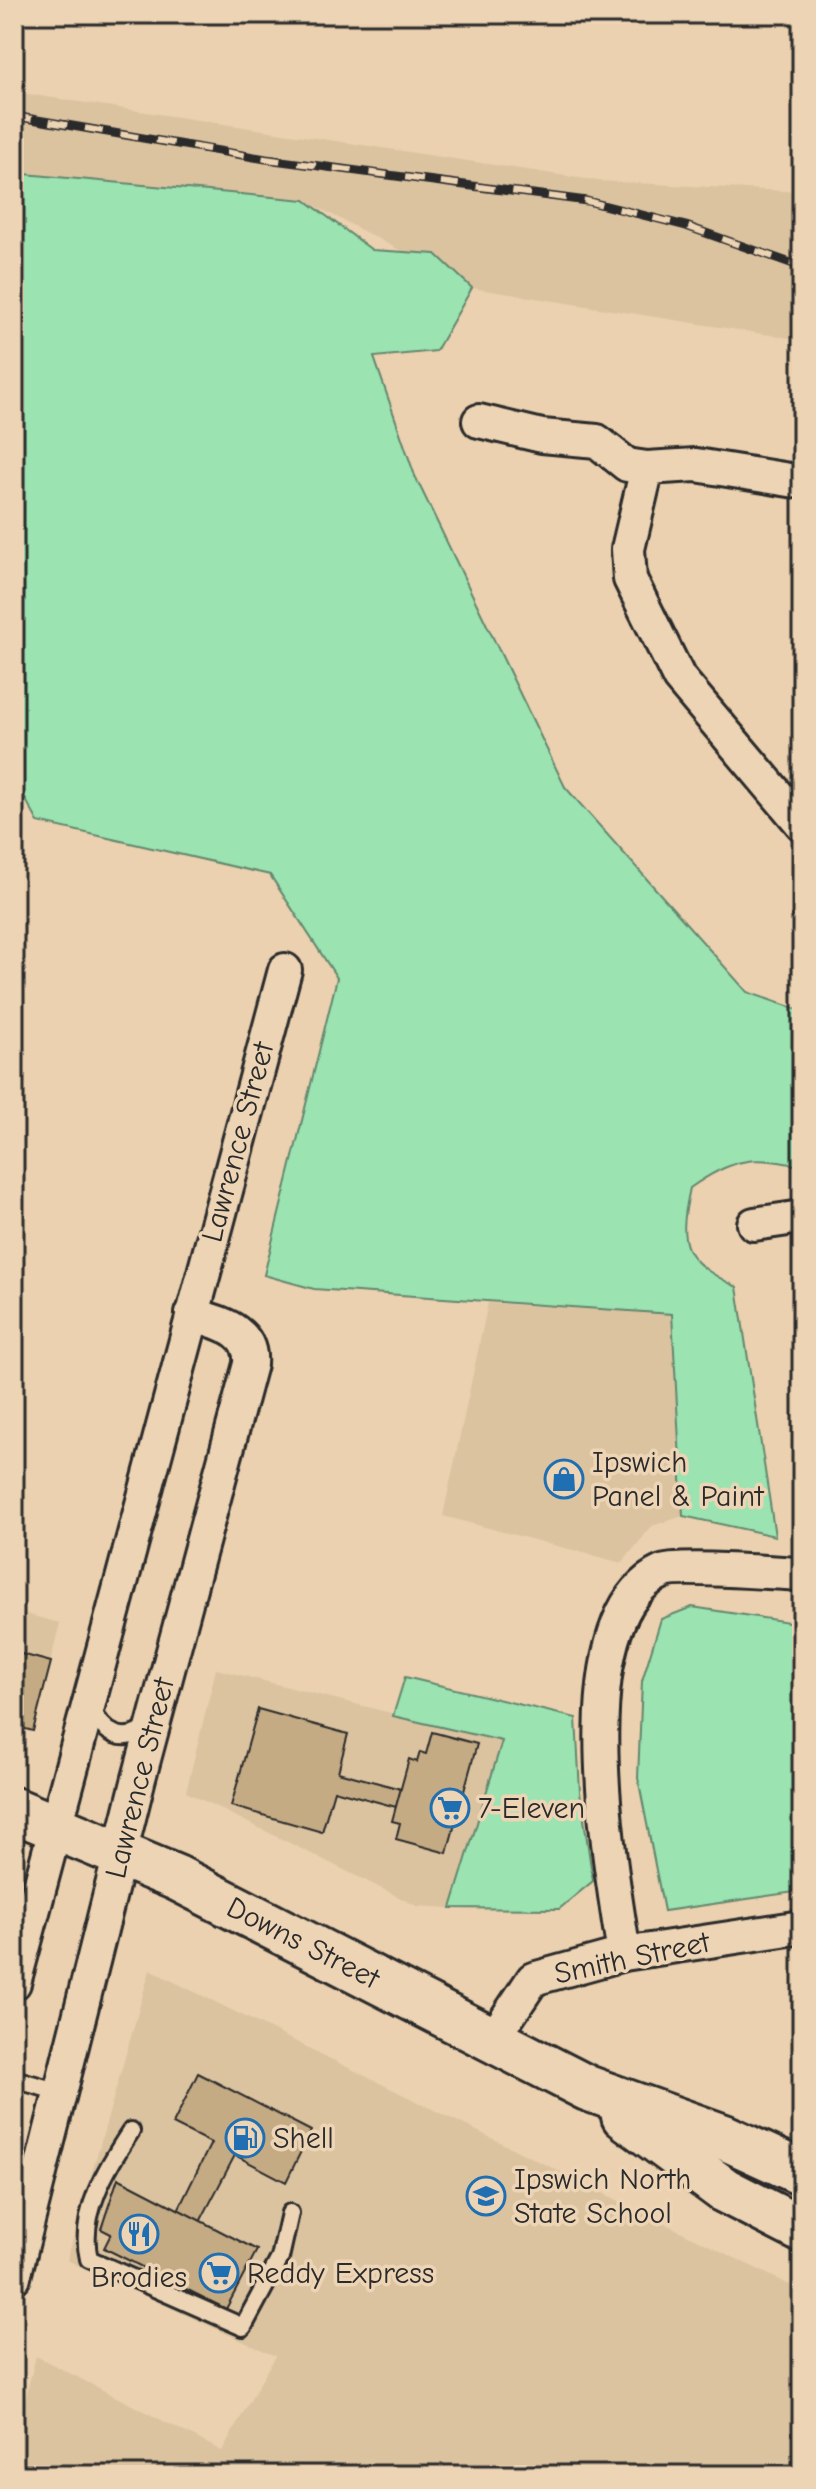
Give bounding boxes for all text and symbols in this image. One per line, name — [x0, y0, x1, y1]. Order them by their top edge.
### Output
street label: Lawrence Street — [195, 1037, 282, 1246]
place label: Ipswich Panel & Paint — [592, 1445, 765, 1514]
shop icon: Ipswich Panel & Paint — [543, 1458, 585, 1500]
street label: Lawrence Street — [98, 1673, 182, 1882]
supermarket icon: 7-Eleven — [429, 1787, 471, 1829]
place label: 7-Eleven — [478, 1791, 585, 1826]
street label: Downs Street — [221, 1890, 386, 1997]
street label: Smith Street — [551, 1924, 714, 1992]
fuel station icon: Shell — [224, 2117, 266, 2159]
place label: Shell — [273, 2121, 334, 2156]
place label: Ipswich North State School — [514, 2162, 691, 2231]
school or university icon: Ipswich North State School — [465, 2175, 507, 2217]
restaurant icon: Brodies — [118, 2213, 160, 2255]
supermarket icon: Reddy Express — [198, 2252, 240, 2294]
place label: Reddy Express — [247, 2256, 434, 2291]
place label: Brodies — [91, 2260, 187, 2295]

